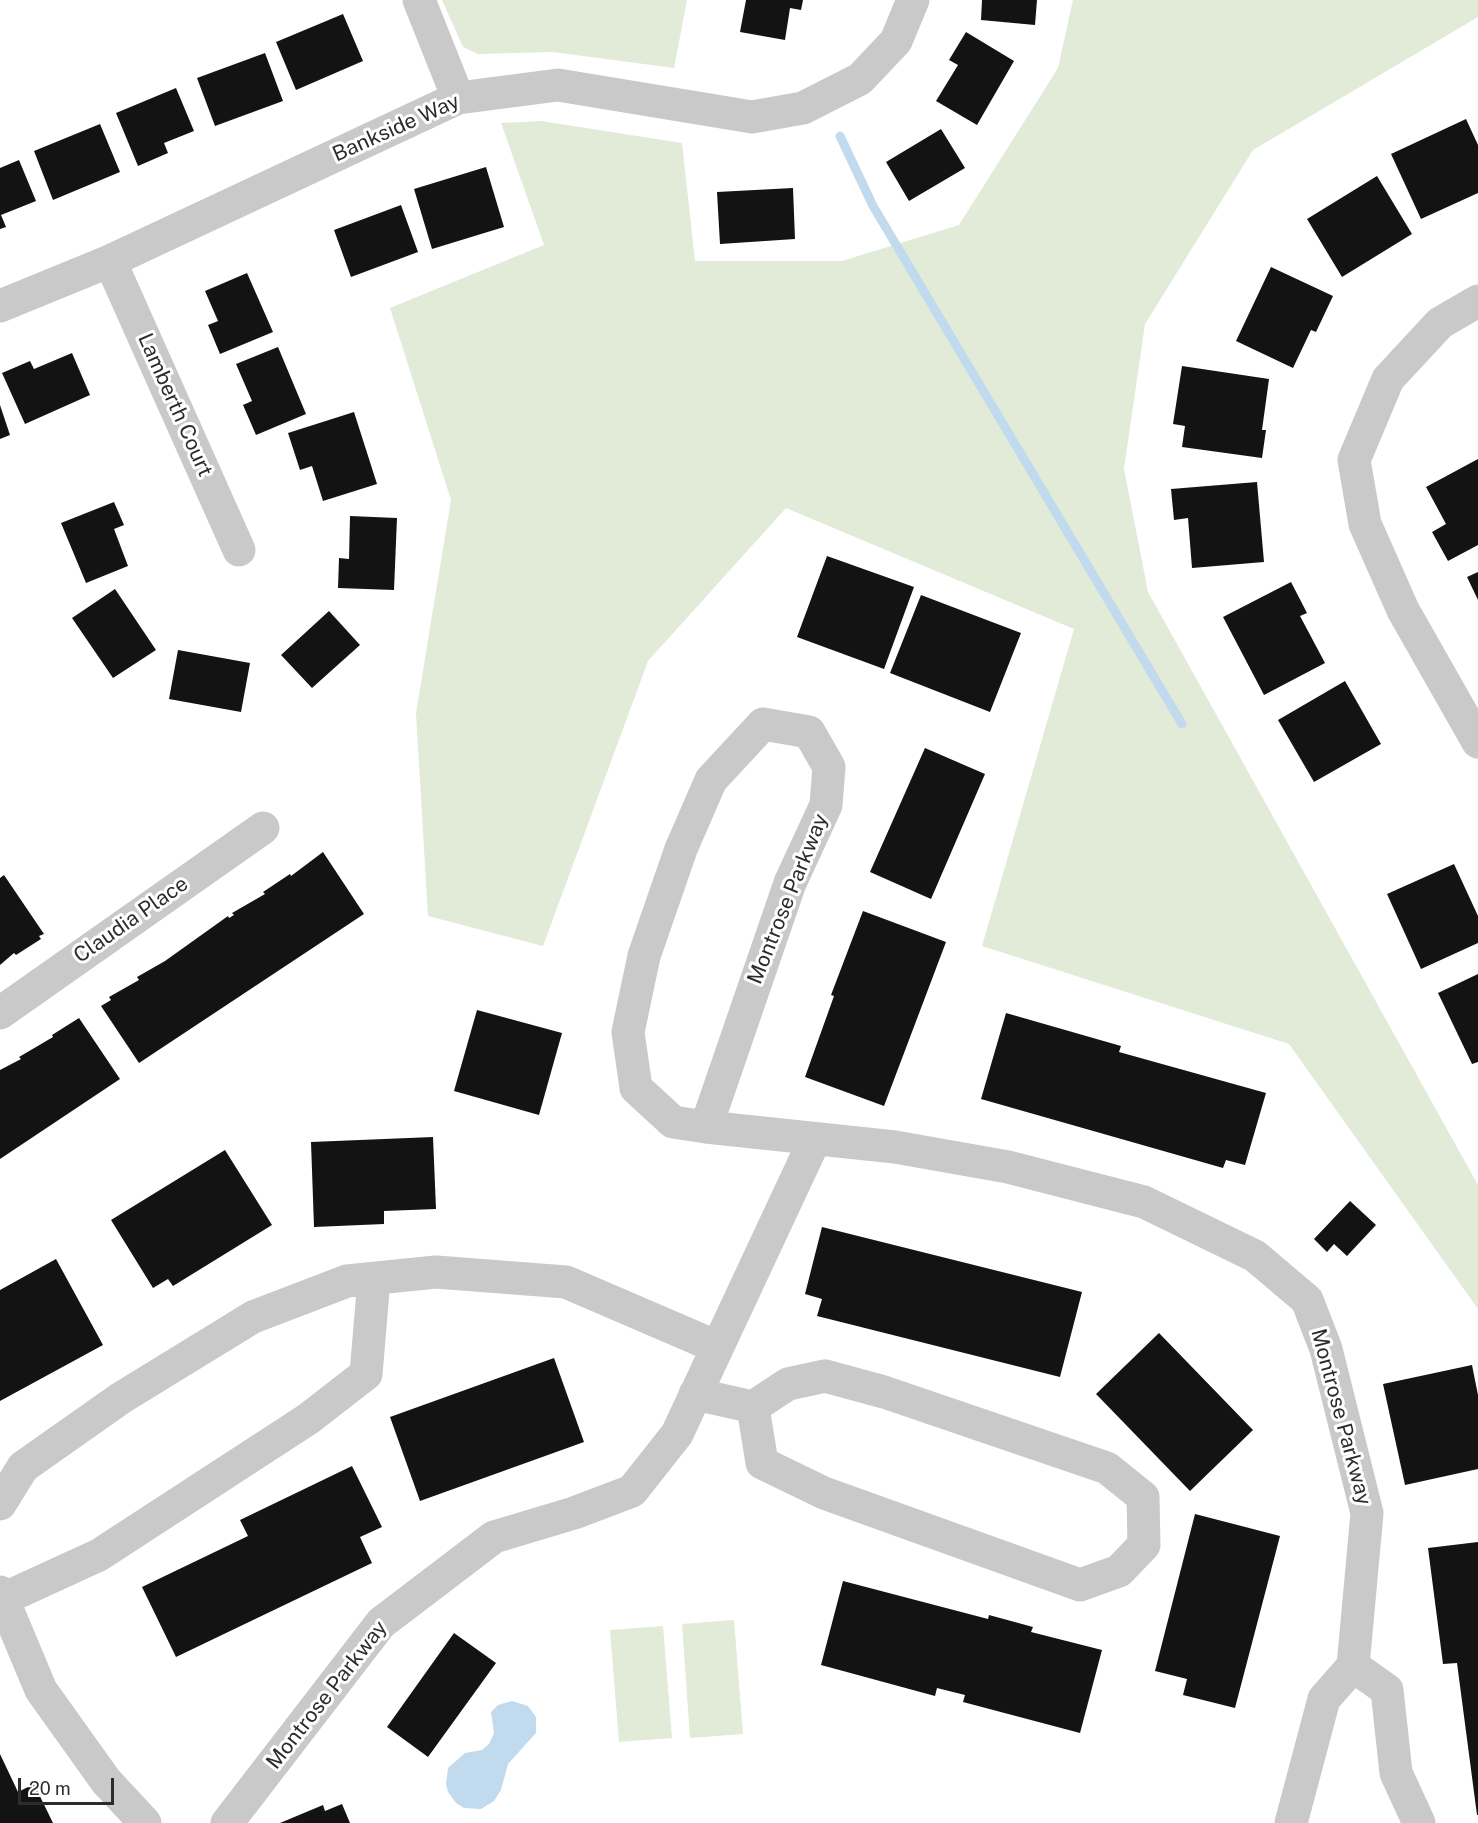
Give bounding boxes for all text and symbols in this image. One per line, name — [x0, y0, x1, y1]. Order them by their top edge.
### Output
street label: Bankside Way — [329, 89, 463, 167]
street label: Lamberth Court — [132, 330, 218, 480]
street label: Montrose Parkway — [742, 810, 834, 988]
street label: Claudia Place — [69, 871, 193, 969]
street label: Montrose Parkway — [1305, 1326, 1377, 1508]
street label: Montrose Parkway — [261, 1616, 393, 1774]
scale bar — [21, 1766, 117, 1804]
text: 20 m — [29, 1778, 71, 1799]

